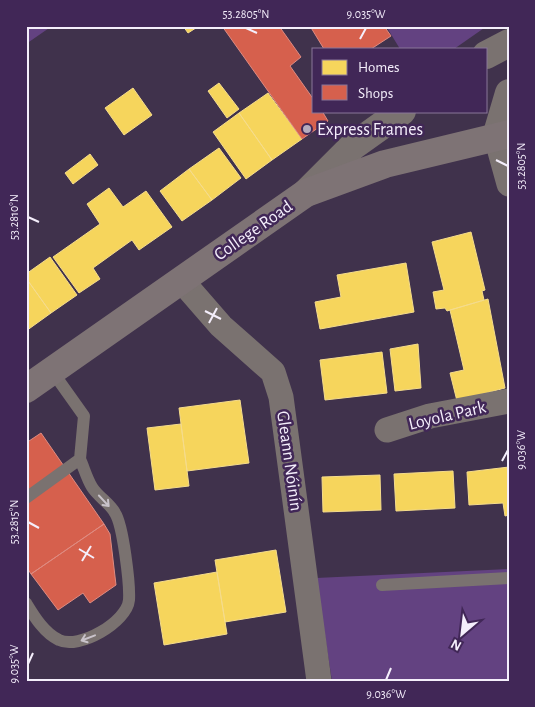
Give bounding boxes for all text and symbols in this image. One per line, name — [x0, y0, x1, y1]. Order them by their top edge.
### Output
text: 53.2805°N — [223, 8, 269, 20]
text: 9.035°W — [346, 8, 386, 20]
legend — [312, 48, 488, 112]
text: Homes — [358, 60, 400, 75]
text: Shops — [358, 86, 393, 101]
place label: Express Frames — [317, 121, 423, 139]
marker: Express Frames — [301, 123, 313, 135]
text: 53.2805°N — [515, 143, 527, 189]
text: 53.2810°N — [8, 194, 20, 240]
street label: College Road — [211, 197, 296, 264]
street label: Loyola Park — [407, 398, 488, 434]
street label: Gleann Nóinín — [273, 410, 305, 512]
text: 9.036°W — [515, 430, 527, 470]
one-way arrow — [98, 494, 110, 507]
text: 53.2815°N — [8, 500, 20, 544]
north arrow — [438, 610, 488, 660]
one-way arrow — [81, 633, 96, 643]
text: N — [449, 636, 464, 653]
text: 9.035°W — [8, 644, 20, 684]
text: 9.036°W — [366, 688, 406, 700]

